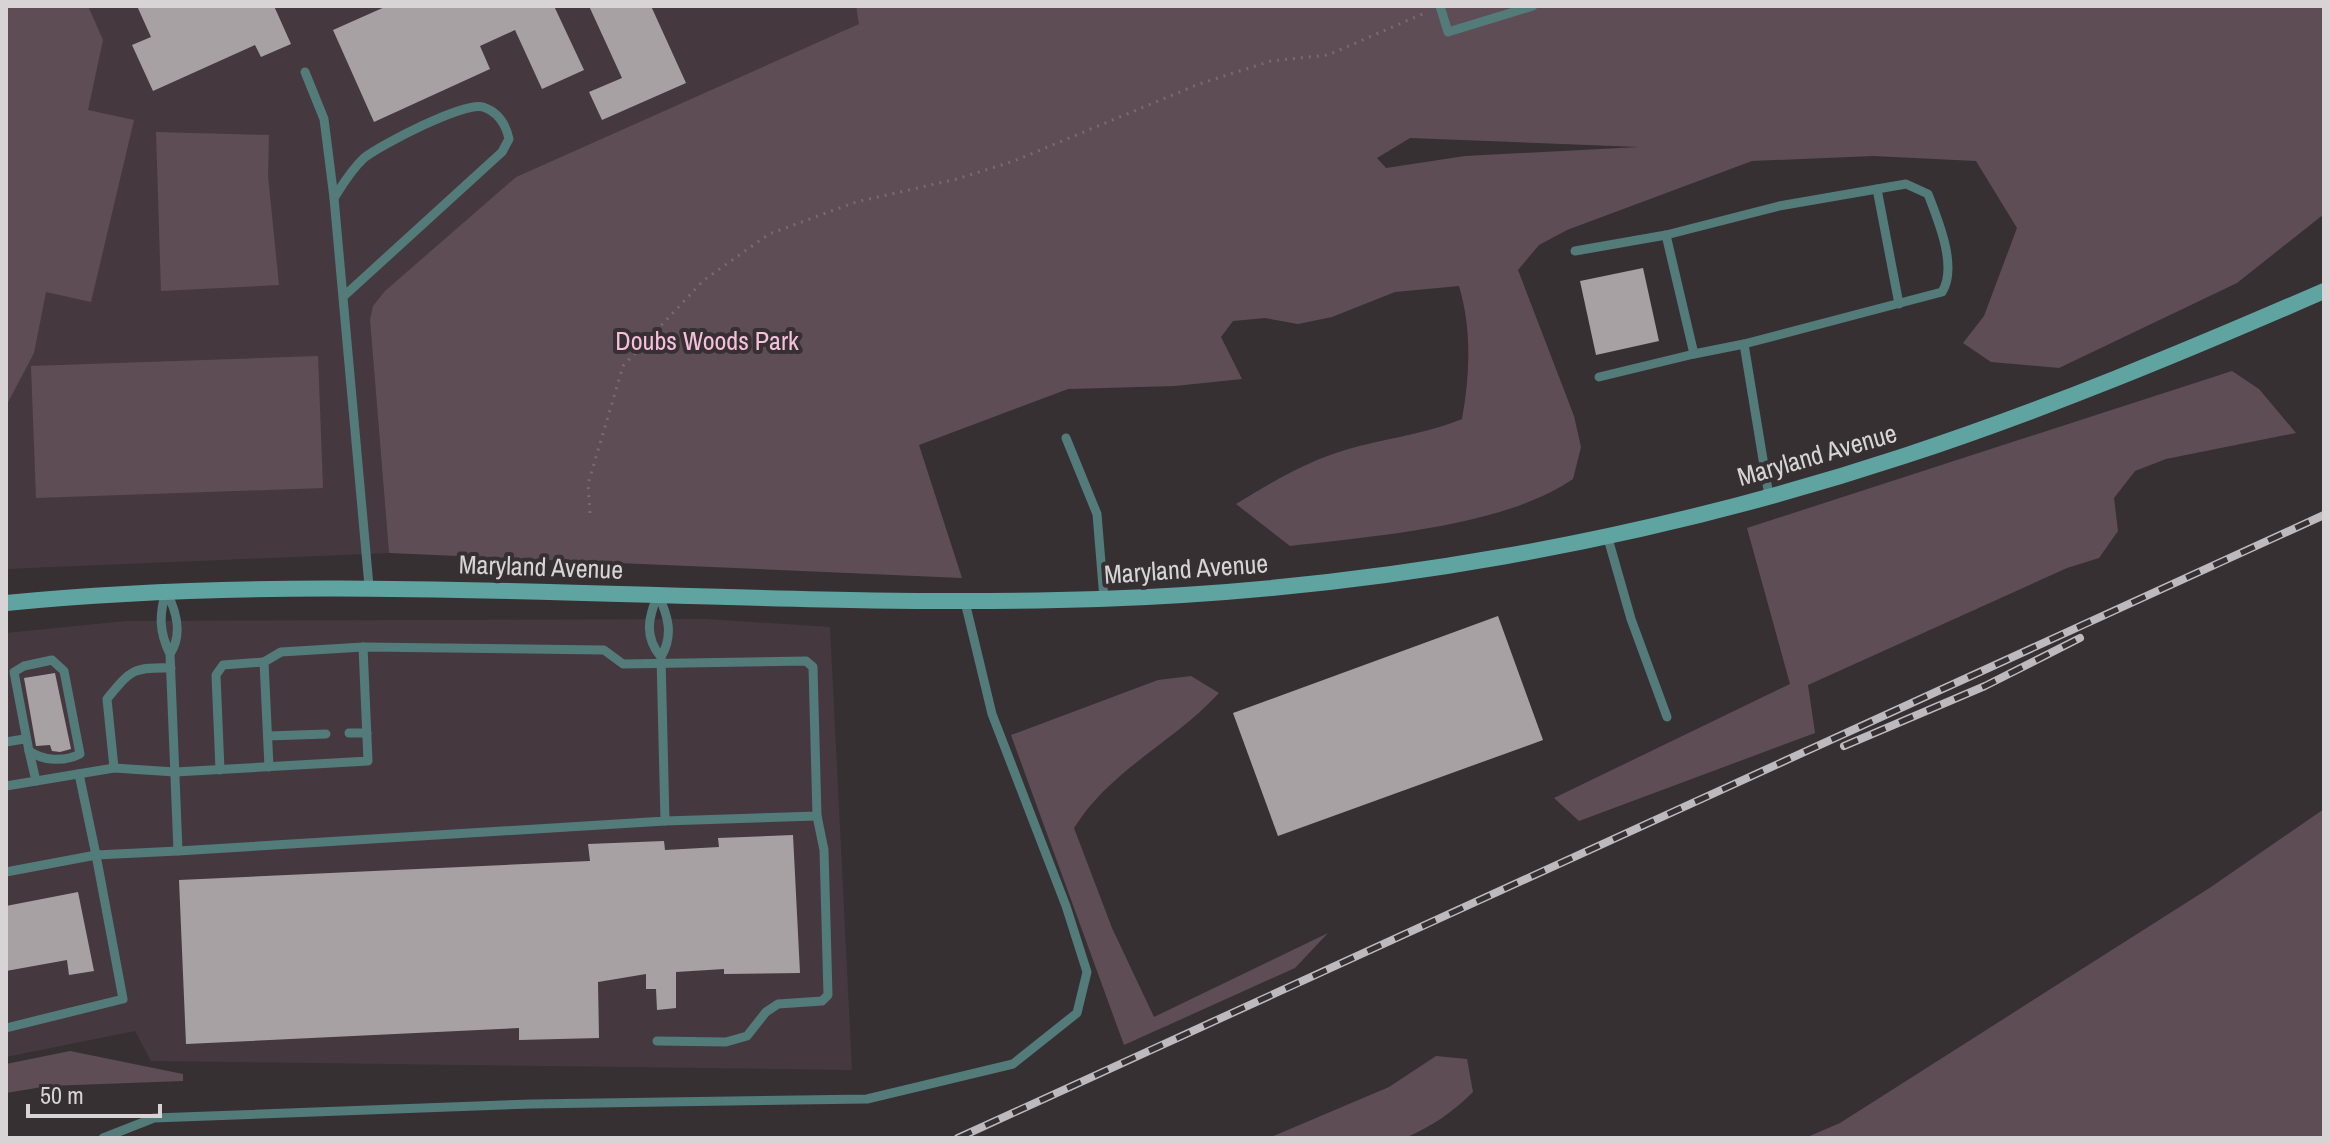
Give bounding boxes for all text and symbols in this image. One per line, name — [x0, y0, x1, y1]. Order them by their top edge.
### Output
park label: Doubs Woods Park — [615, 323, 799, 358]
street label: Maryland Avenue — [1733, 415, 1901, 494]
street label: Maryland Avenue — [1103, 545, 1269, 592]
street label: Maryland Avenue — [458, 546, 624, 587]
scale bar — [28, 1068, 160, 1118]
text: 50 m — [40, 1079, 84, 1111]

